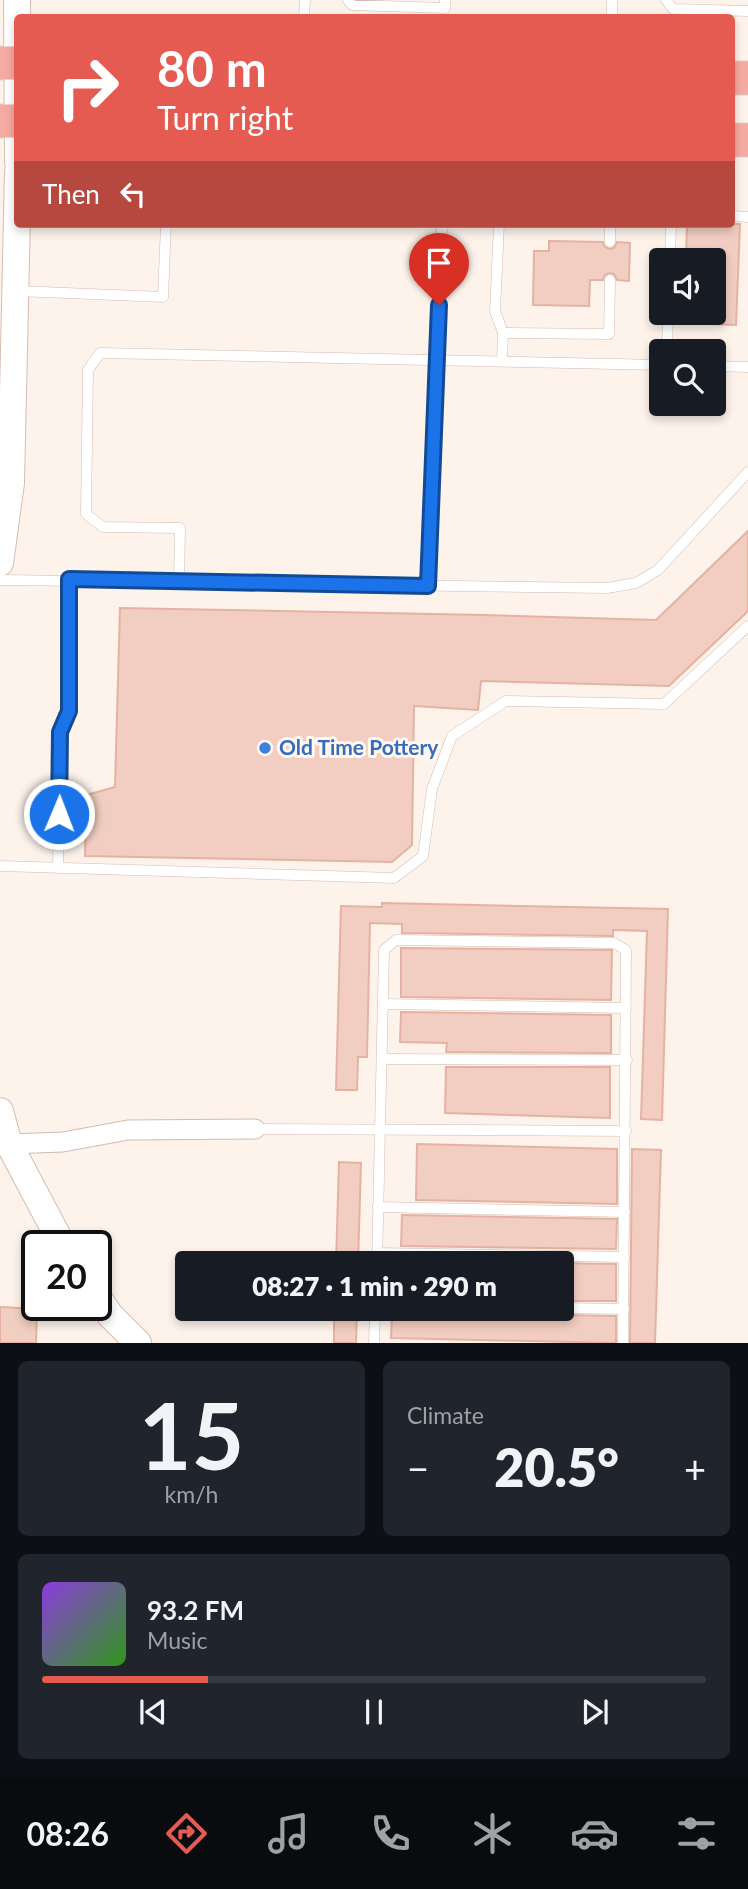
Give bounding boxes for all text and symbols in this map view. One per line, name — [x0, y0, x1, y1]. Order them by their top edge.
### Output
text: 80 m — [157, 39, 267, 97]
icon: right — [42, 42, 133, 133]
text: Turn right — [157, 98, 293, 137]
icon: left — [114, 175, 152, 213]
text: Then — [42, 178, 100, 210]
pin — [409, 233, 469, 305]
icon: arrive — [420, 244, 458, 282]
map controls — [649, 248, 726, 416]
button: sound — [649, 248, 726, 325]
button: search — [649, 339, 726, 416]
place label: Old Time Pottery — [279, 734, 439, 759]
marker: Old Time Pottery — [257, 740, 273, 756]
position arrow — [22, 777, 96, 851]
speed limit sign: 20 — [21, 1230, 112, 1321]
text: 08:27 · 1 min · 290 m — [252, 1270, 497, 1302]
text: 15 — [139, 1380, 244, 1489]
text: Climate — [407, 1401, 484, 1429]
text: 20.5° — [494, 1436, 619, 1498]
text: − — [407, 1445, 429, 1491]
text: + — [684, 1445, 706, 1491]
text: km/h — [165, 1480, 218, 1508]
text: 93.2 FM — [147, 1594, 244, 1626]
text: Music — [147, 1626, 207, 1654]
icon: previous — [134, 1693, 172, 1731]
icon: pause — [355, 1693, 393, 1731]
icon: next — [576, 1693, 614, 1731]
icon: directions — [162, 1809, 211, 1858]
icon: music — [264, 1809, 313, 1858]
icon: phone — [366, 1809, 415, 1858]
icon: climate — [468, 1809, 517, 1858]
icon: car — [570, 1809, 619, 1858]
icon: filters — [672, 1809, 721, 1858]
text: 08:26 — [27, 1814, 109, 1853]

